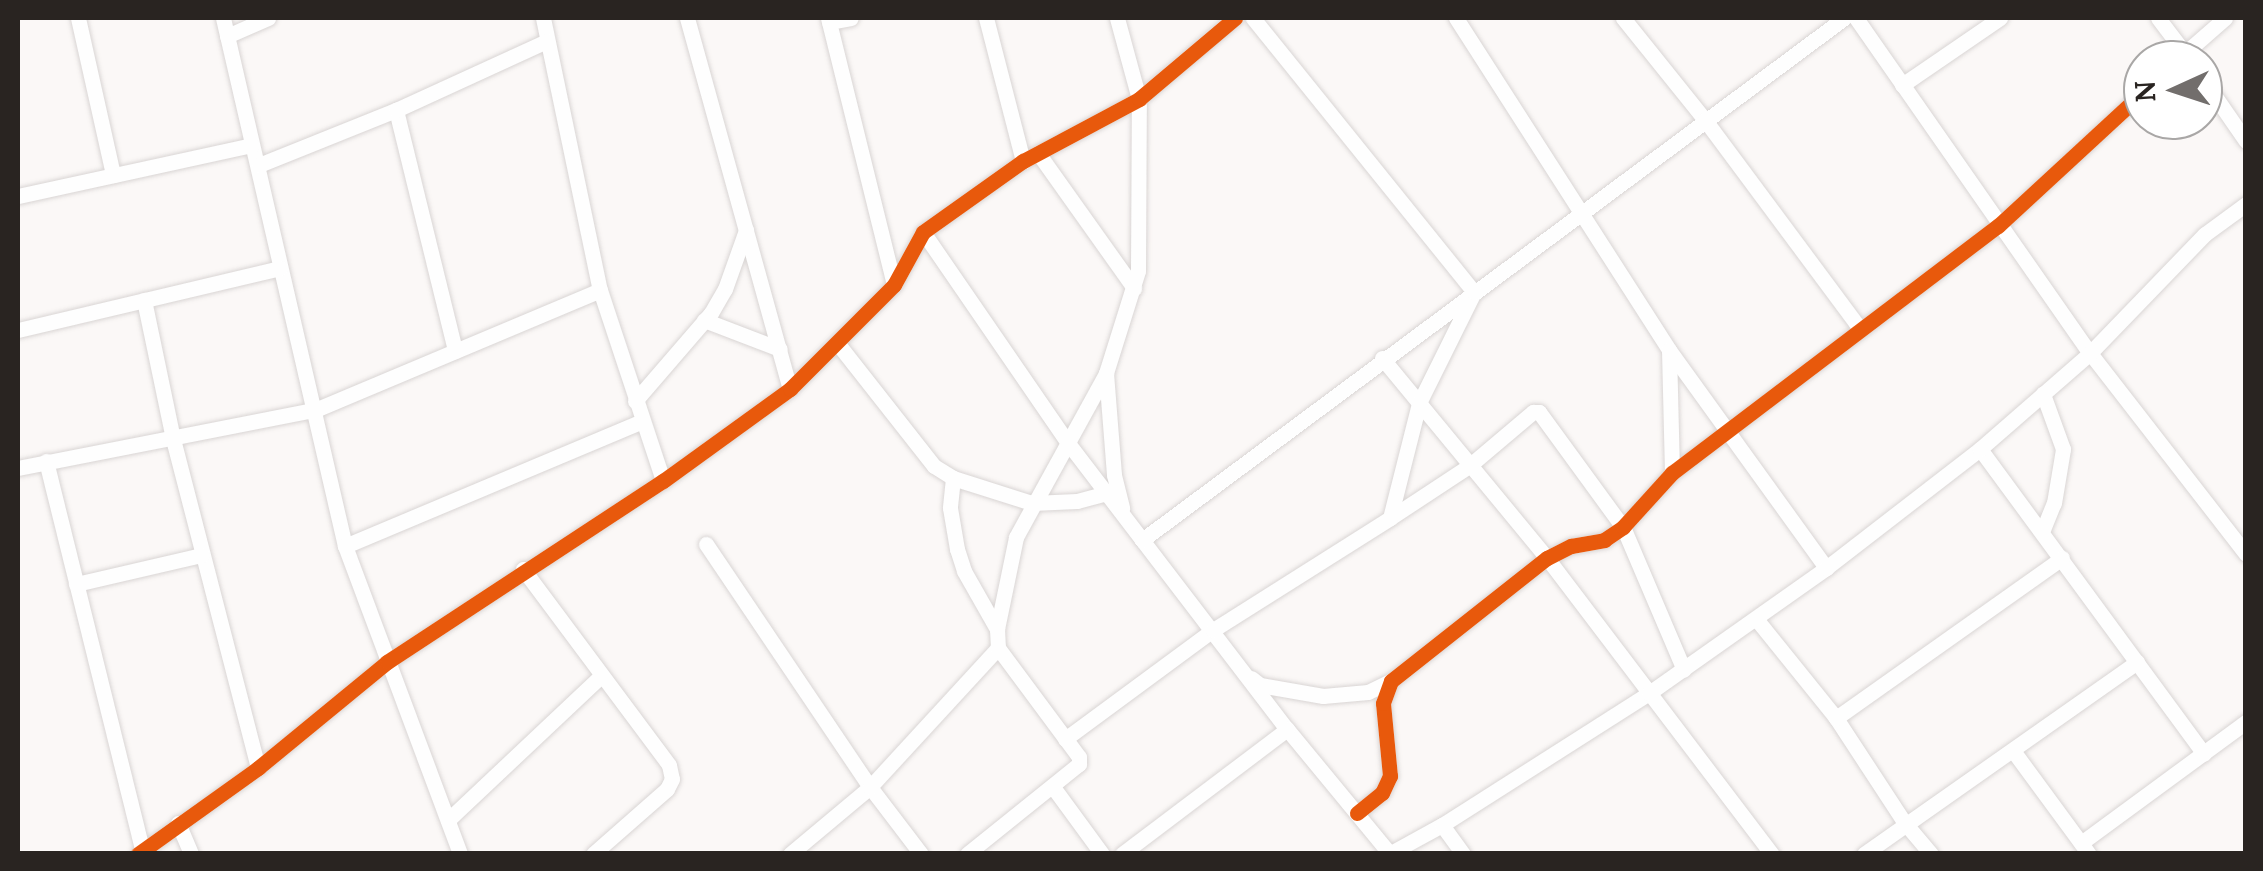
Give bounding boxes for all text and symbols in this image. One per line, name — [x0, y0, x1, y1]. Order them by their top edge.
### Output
north arrow — [2123, 40, 2223, 140]
text: N — [2126, 80, 2164, 103]

